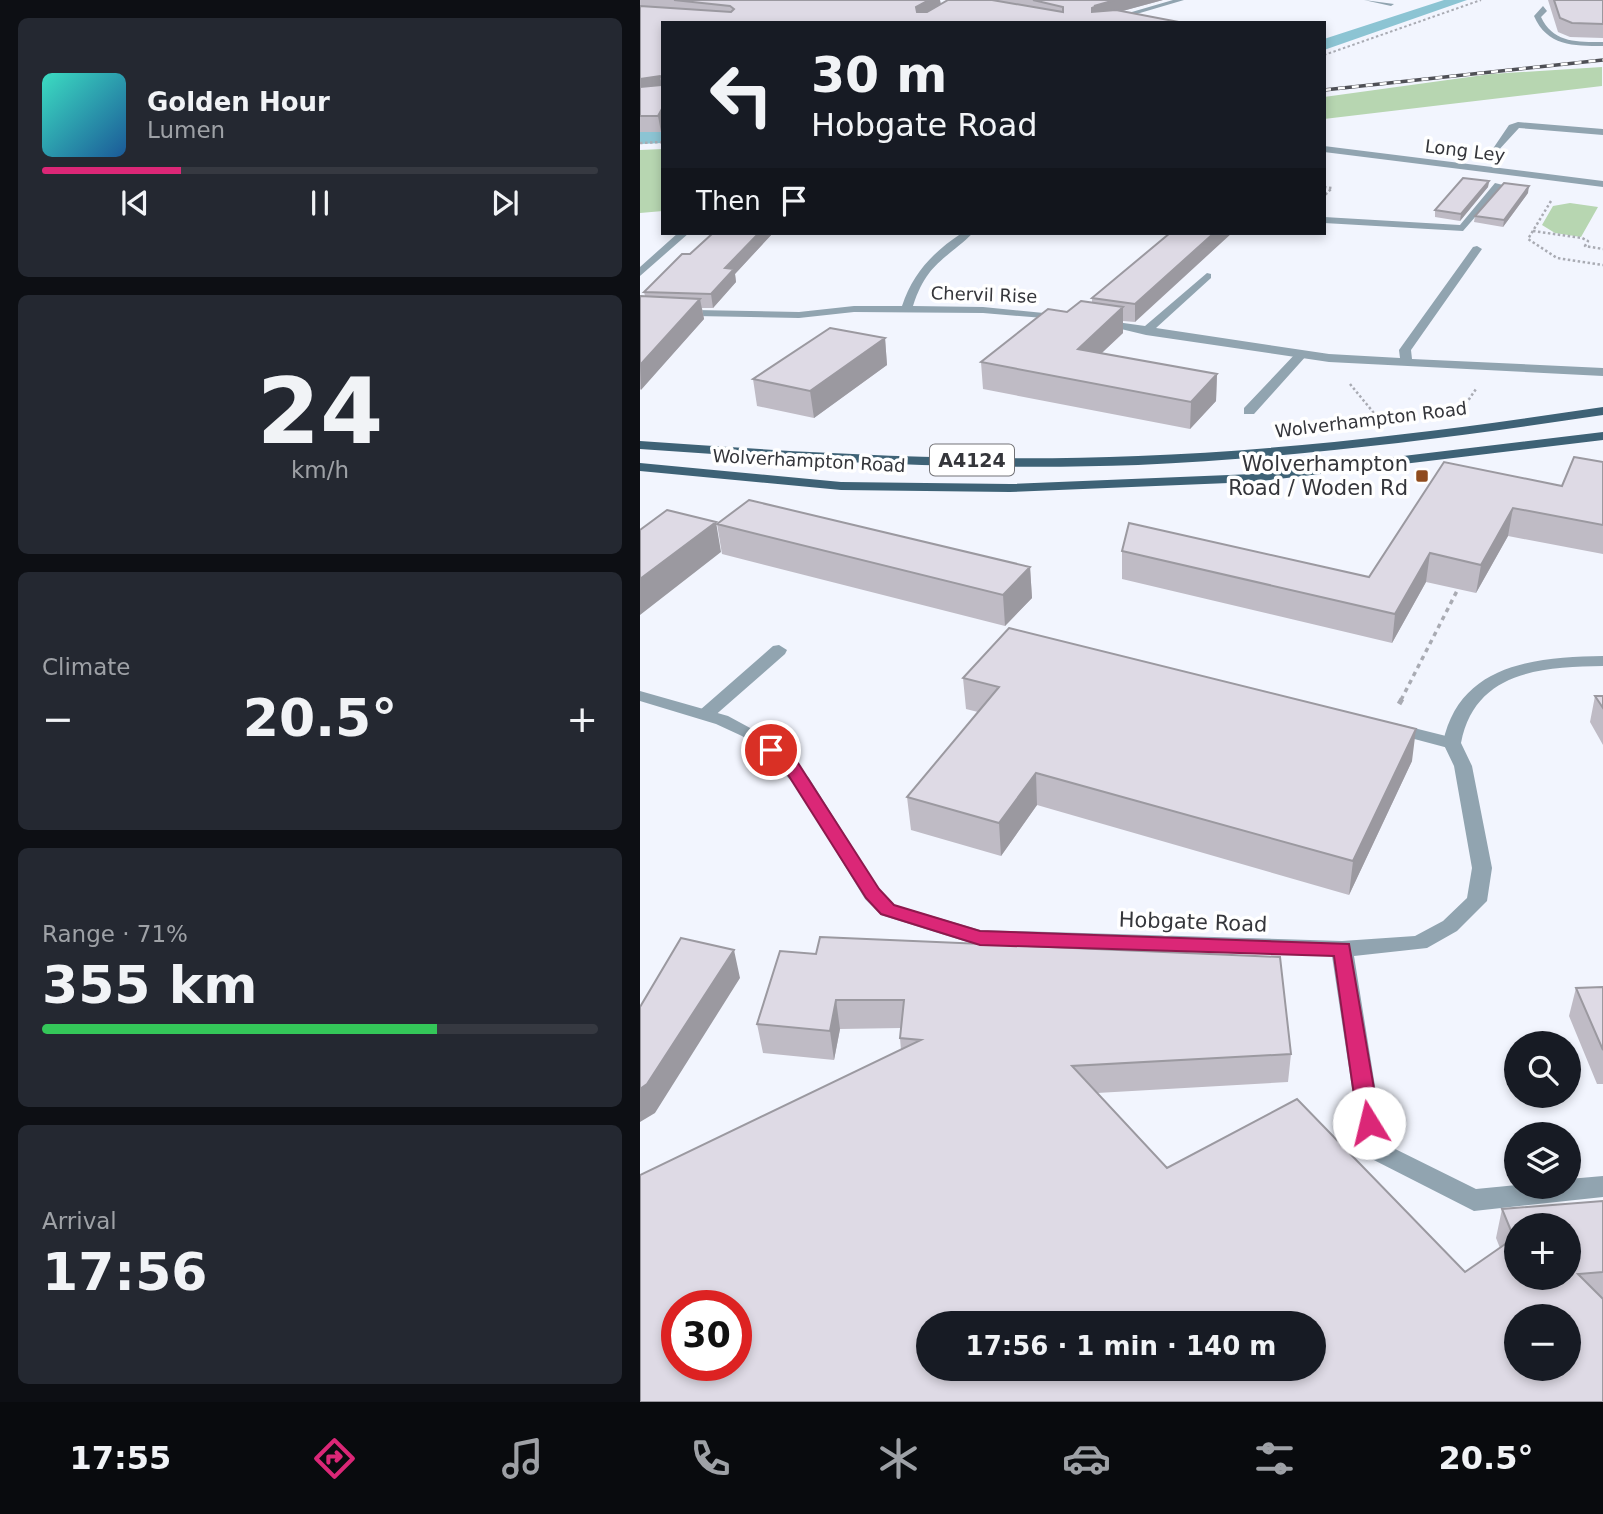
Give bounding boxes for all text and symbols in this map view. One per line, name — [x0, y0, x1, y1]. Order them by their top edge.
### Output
text: 30 m — [811, 47, 947, 104]
icon: left — [696, 49, 787, 140]
text: Golden Hour — [147, 87, 330, 117]
text: Hobgate Road — [811, 106, 1038, 144]
text: Lumen — [147, 117, 225, 143]
street label: Long Ley — [1424, 135, 1507, 166]
icon: arrive — [775, 182, 813, 220]
icon: previous — [116, 184, 154, 222]
icon: pause — [301, 184, 339, 222]
icon: next — [486, 184, 524, 222]
text: Then — [696, 186, 761, 216]
street label: Chervil Rise — [930, 282, 1038, 307]
text: 24 — [257, 359, 383, 464]
street label: Wolverhampton Road — [1274, 397, 1468, 442]
road number: A4124 — [930, 444, 1014, 475]
street label: Wolverhampton Road — [712, 445, 906, 476]
place label: Wolverhampton Road / Woden Rd — [1228, 452, 1408, 500]
text: km/h — [291, 457, 349, 483]
marker: Wolverhampton Road / Woden Rd — [1414, 468, 1430, 484]
text: Climate — [42, 654, 131, 680]
text: 20.5° — [243, 688, 397, 748]
text: − — [42, 697, 74, 741]
text: + — [566, 697, 598, 741]
pin — [741, 720, 801, 780]
icon: arrive — [752, 731, 790, 769]
street label: Hobgate Road — [1118, 907, 1268, 937]
text: Range · 71% — [42, 921, 188, 947]
text: 355 km — [42, 955, 257, 1015]
map controls — [1504, 1031, 1581, 1381]
button: search — [1504, 1031, 1581, 1108]
position arrow — [1332, 1086, 1406, 1160]
button: layers — [1504, 1122, 1581, 1199]
text: Arrival — [42, 1208, 117, 1234]
button: + — [1504, 1213, 1581, 1290]
text: 17:56 — [42, 1242, 208, 1302]
speed limit sign: 30 — [661, 1290, 752, 1381]
button: − — [1504, 1304, 1581, 1381]
text: 17:56 · 1 min · 140 m — [966, 1331, 1276, 1361]
icon: directions — [310, 1434, 359, 1483]
icon: music — [498, 1434, 547, 1483]
icon: phone — [686, 1434, 735, 1483]
icon: climate — [874, 1434, 923, 1483]
icon: car — [1062, 1434, 1111, 1483]
icon: filters — [1250, 1434, 1299, 1483]
text: 17:55 — [70, 1439, 171, 1477]
text: 20.5° — [1438, 1439, 1533, 1477]

